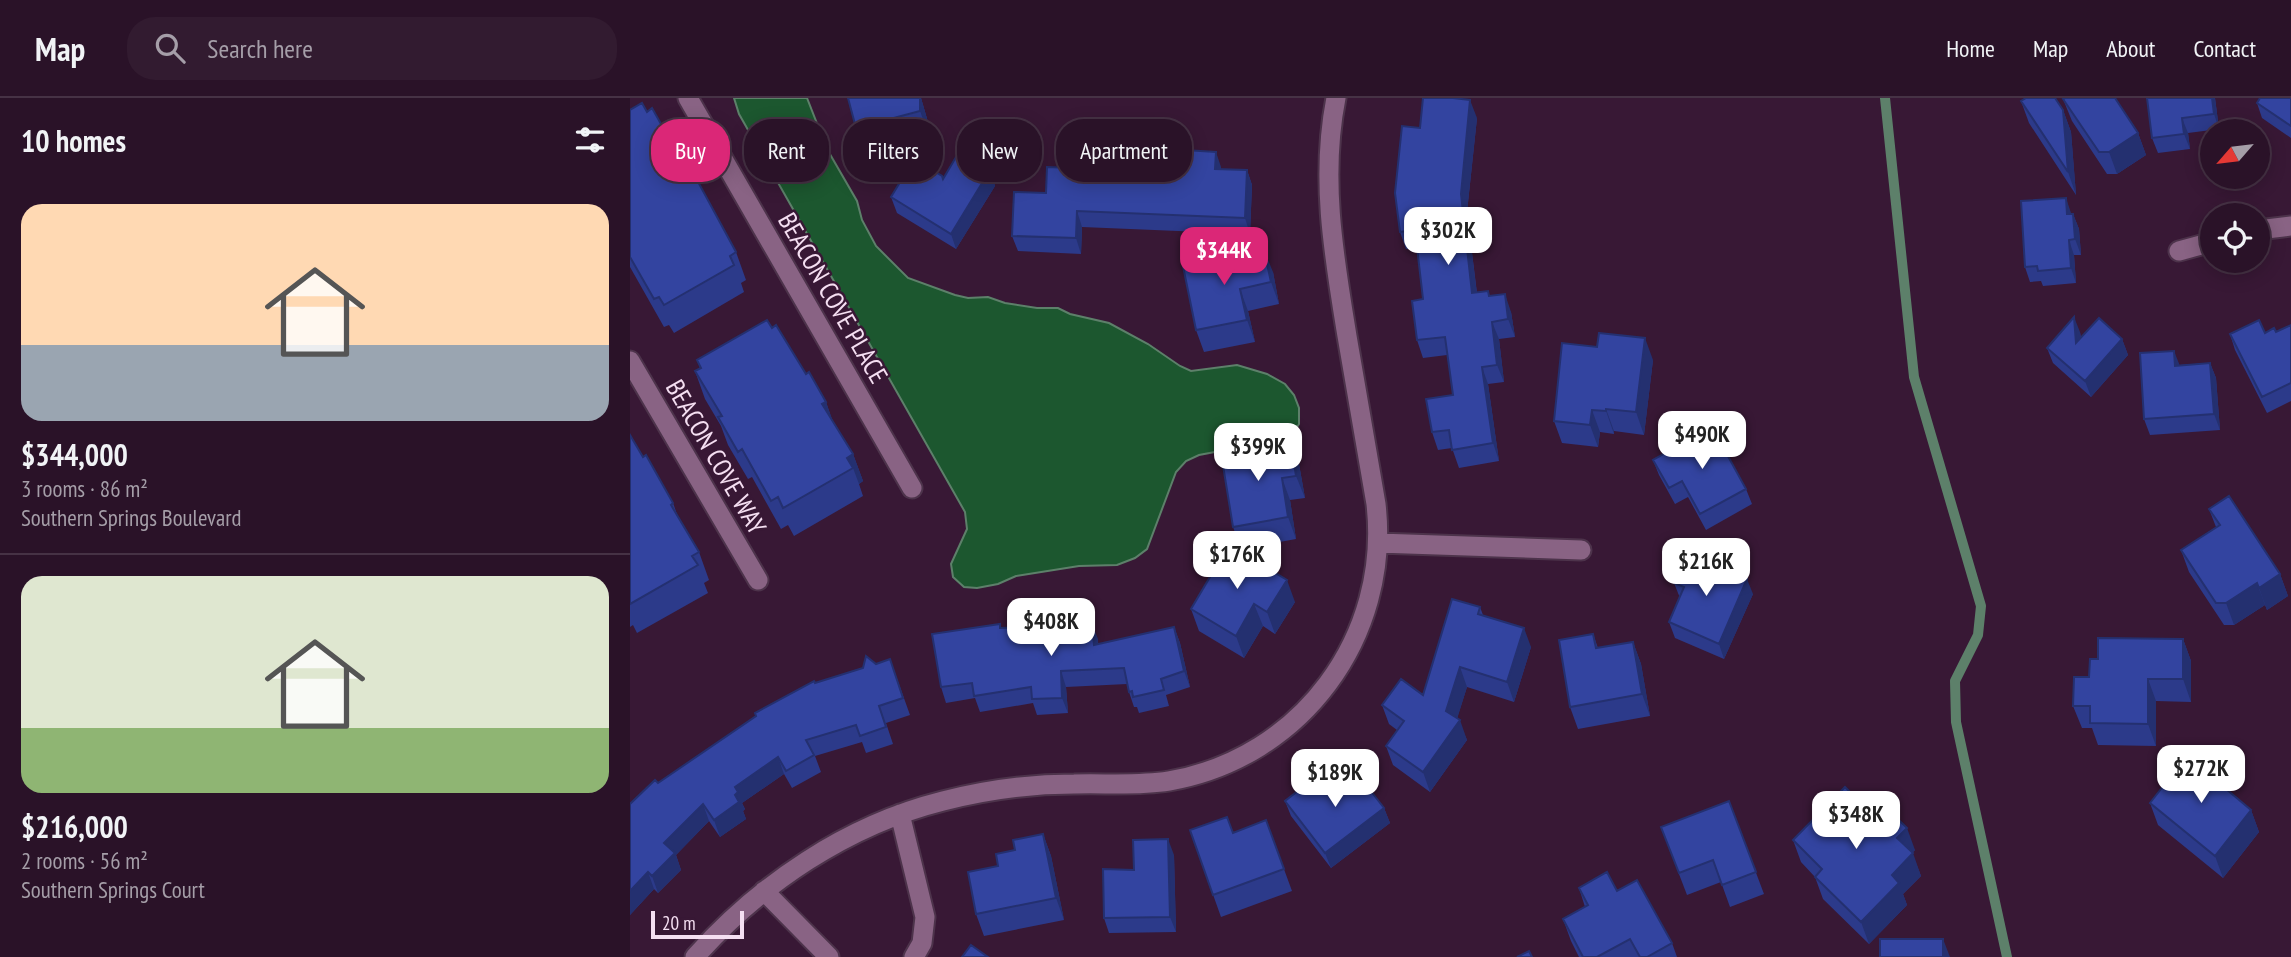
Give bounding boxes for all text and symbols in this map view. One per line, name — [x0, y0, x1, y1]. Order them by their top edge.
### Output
search box — [127, 17, 617, 80]
text: Map — [35, 27, 85, 70]
icon: search — [151, 29, 189, 67]
text: Search here — [207, 32, 313, 65]
text: Home — [1946, 33, 1995, 64]
text: Map — [2033, 33, 2068, 64]
text: About — [2106, 33, 2155, 64]
text: Contact — [2193, 33, 2256, 64]
chip: Buy — [651, 119, 730, 182]
chip: Rent — [744, 119, 829, 182]
chip: Filters — [843, 119, 943, 182]
chip: New — [957, 119, 1042, 182]
chip: Apartment — [1056, 119, 1192, 182]
north arrow — [2200, 119, 2270, 189]
map controls — [2200, 119, 2270, 273]
text: 10 homes — [21, 121, 126, 160]
icon: filters — [571, 121, 609, 159]
button: locate — [2200, 203, 2270, 273]
street label: BEACON COVE PLACE — [771, 207, 896, 389]
pin: $302K — [1399, 208, 1497, 267]
text: $302K — [1420, 215, 1476, 244]
pin: $344K — [1175, 228, 1273, 287]
text: $344K — [1196, 235, 1252, 264]
icon: home — [252, 249, 378, 375]
street label: BEACON COVE WAY — [659, 374, 774, 540]
pin: $490K — [1653, 412, 1751, 471]
text: $490K — [1674, 419, 1730, 448]
pin: $399K — [1209, 424, 1307, 483]
text: $399K — [1230, 431, 1286, 460]
text: $344,000 — [21, 435, 128, 474]
text: 3 rooms · 86 m² — [21, 474, 148, 503]
text: Southern Springs Boulevard — [21, 503, 241, 532]
pin: $176K — [1188, 532, 1286, 591]
pin: $216K — [1657, 538, 1755, 598]
text: $176K — [1209, 539, 1265, 568]
text: $216K — [1678, 546, 1734, 575]
pin: $408K — [1002, 598, 1100, 658]
text: $408K — [1023, 606, 1079, 635]
icon: home — [252, 621, 378, 747]
pin: $272K — [2152, 746, 2250, 805]
pin: $189K — [1286, 750, 1384, 809]
text: $272K — [2173, 753, 2229, 782]
text: $189K — [1307, 757, 1363, 786]
pin: $348K — [1807, 792, 1905, 851]
text: $348K — [1828, 799, 1884, 828]
text: $216,000 — [21, 807, 128, 846]
text: 2 rooms · 56 m² — [21, 846, 148, 875]
text: Southern Springs Court — [21, 875, 205, 904]
scale bar — [651, 908, 744, 940]
text: 20 m — [662, 911, 696, 935]

